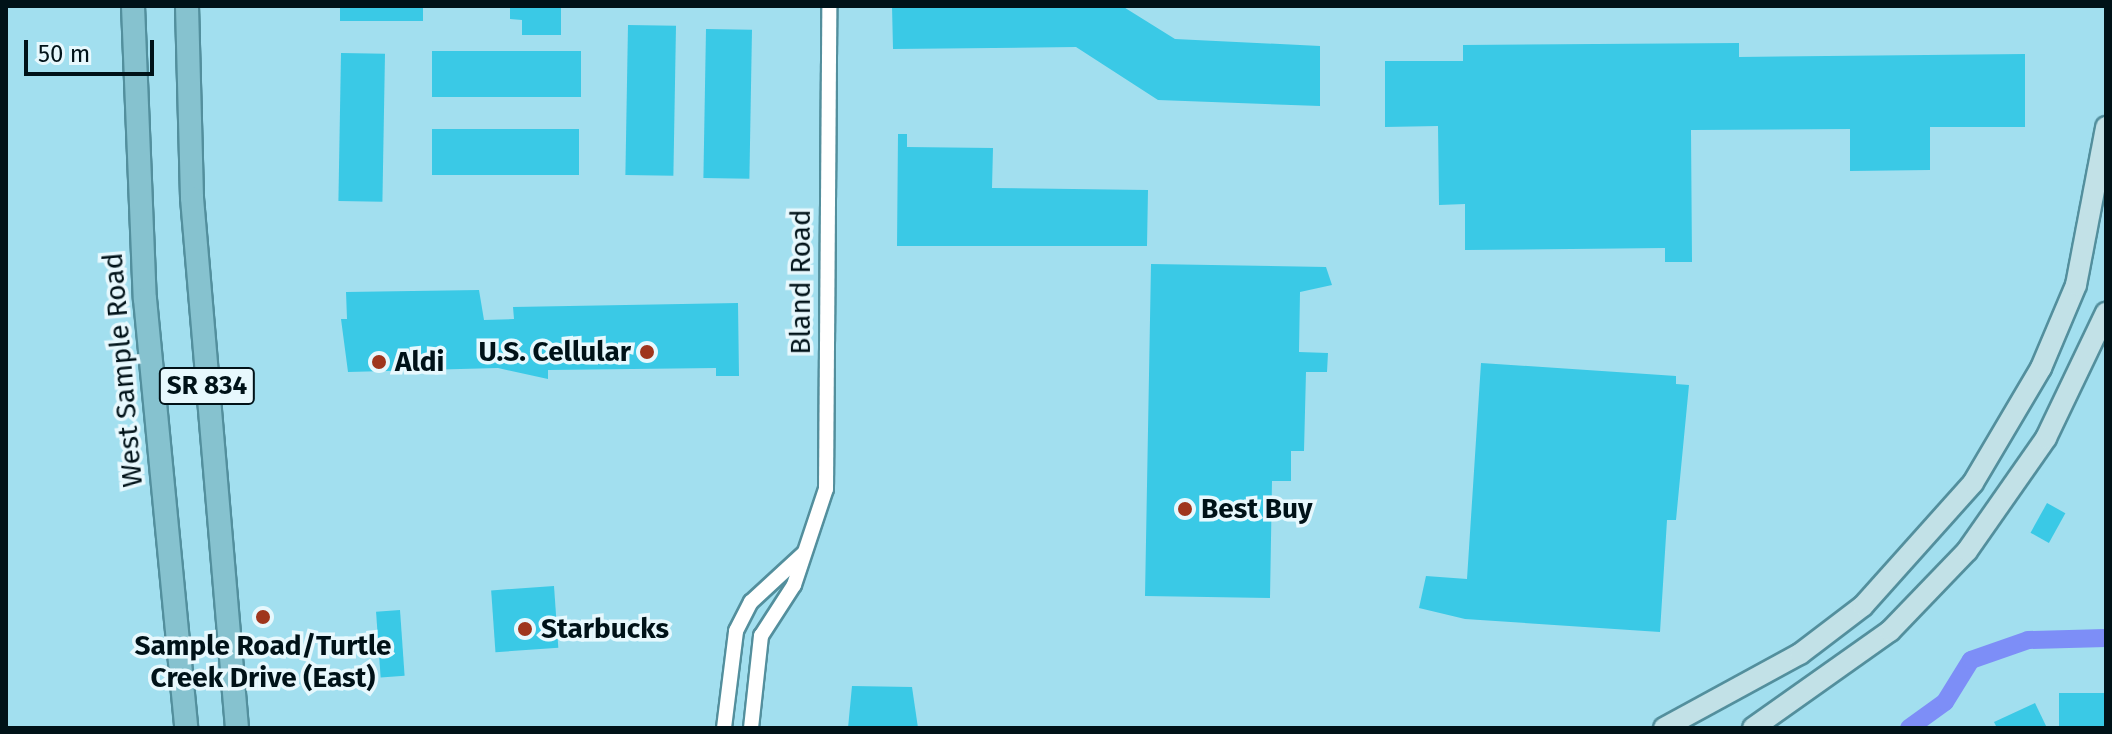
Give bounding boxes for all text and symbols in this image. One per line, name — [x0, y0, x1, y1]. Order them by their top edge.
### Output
scale bar — [28, 24, 158, 74]
text: 50 m — [38, 40, 90, 68]
street label: Bland Road — [784, 209, 818, 355]
street label: West Sample Road — [96, 251, 150, 489]
place label: U.S. Cellular — [479, 335, 631, 369]
marker: U.S. Cellular — [638, 343, 656, 361]
place label: Aldi — [395, 345, 444, 379]
marker: Aldi — [370, 353, 388, 371]
road number: SR 834 — [157, 364, 257, 408]
place label: Best Buy — [1201, 492, 1312, 526]
marker: Best Buy — [1176, 500, 1194, 518]
marker: Sample Road/Turtle Creek Drive (East) — [254, 608, 272, 626]
place label: Starbucks — [541, 612, 669, 646]
marker: Starbucks — [516, 620, 534, 638]
place label: Sample Road/Turtle Creek Drive (East) — [134, 629, 392, 695]

